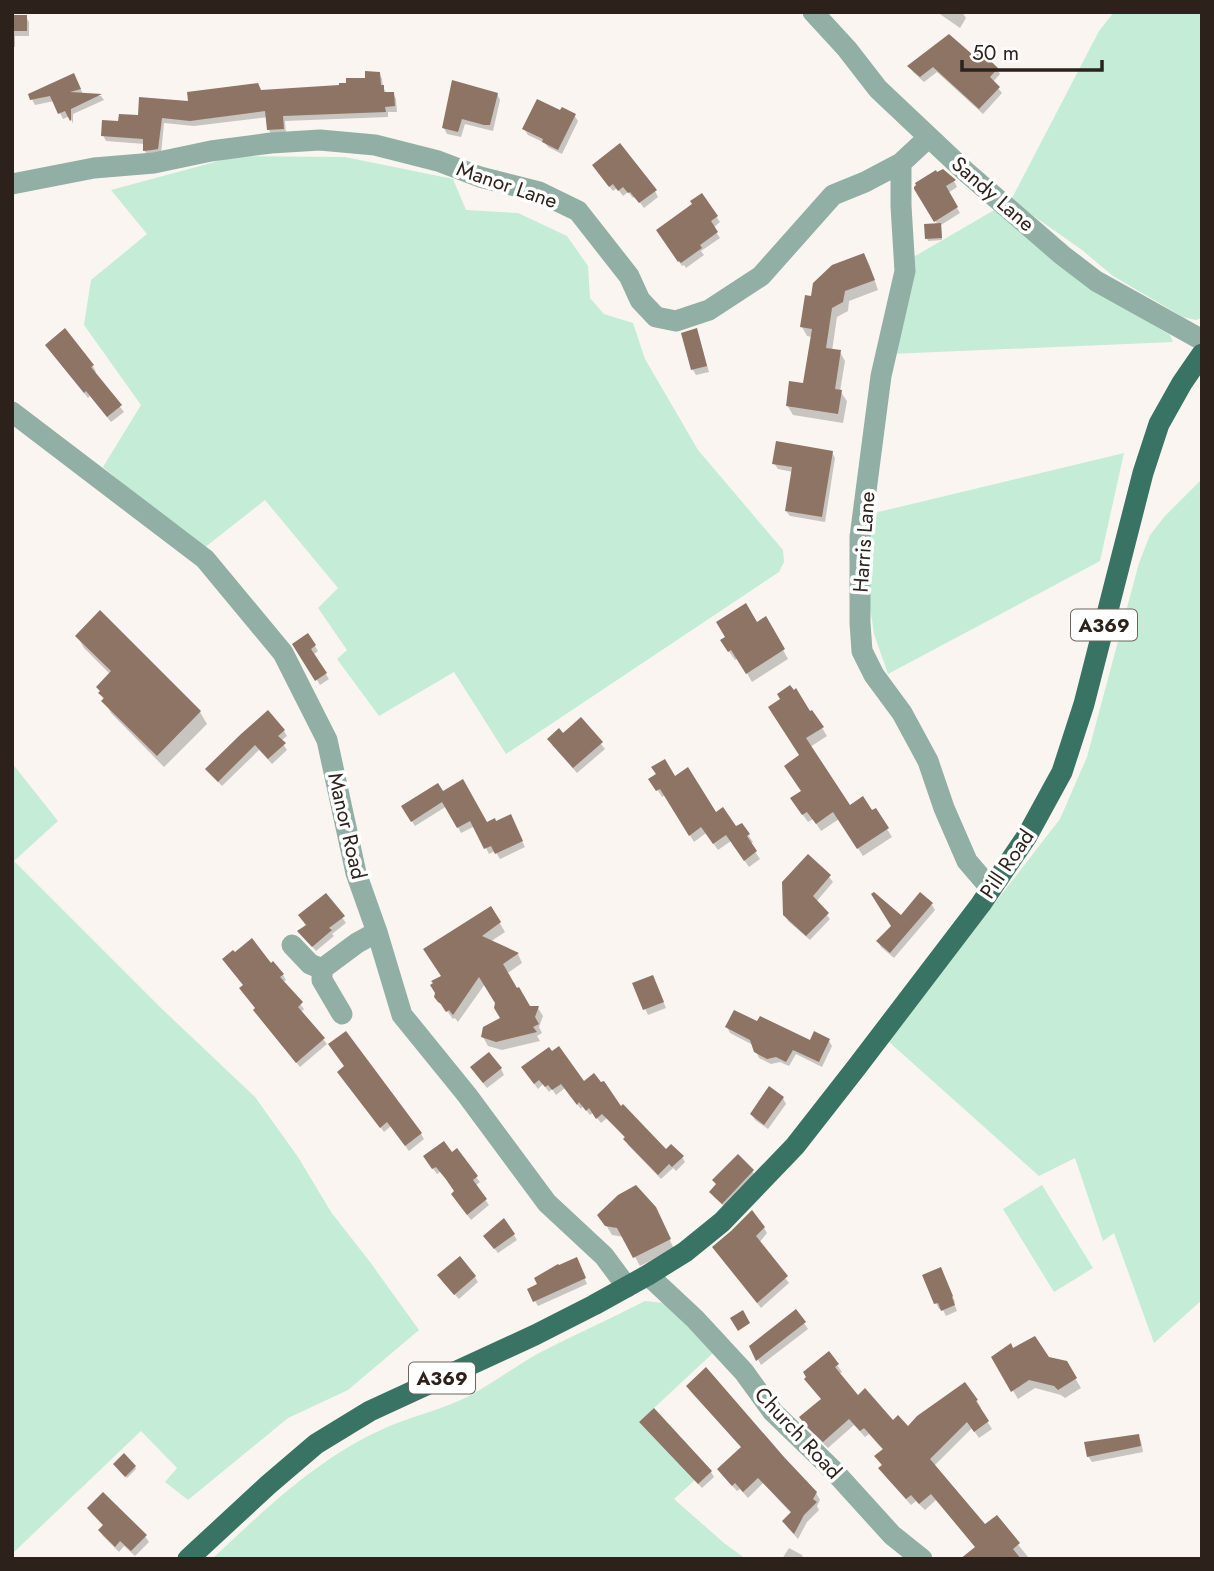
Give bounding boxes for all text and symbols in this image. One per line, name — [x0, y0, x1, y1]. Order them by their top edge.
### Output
scale bar — [962, 28, 1102, 72]
text: 50 m — [972, 38, 1019, 68]
street label: Sandy Lane — [945, 149, 1041, 239]
street label: Manor Lane — [453, 154, 561, 216]
street label: Harris Lane — [846, 490, 883, 593]
road number: A369 — [1071, 610, 1137, 640]
street label: Manor Road — [320, 770, 374, 882]
street label: Pill Road — [973, 823, 1041, 905]
road number: A369 — [409, 1362, 475, 1394]
street label: Church Road — [747, 1380, 849, 1486]

